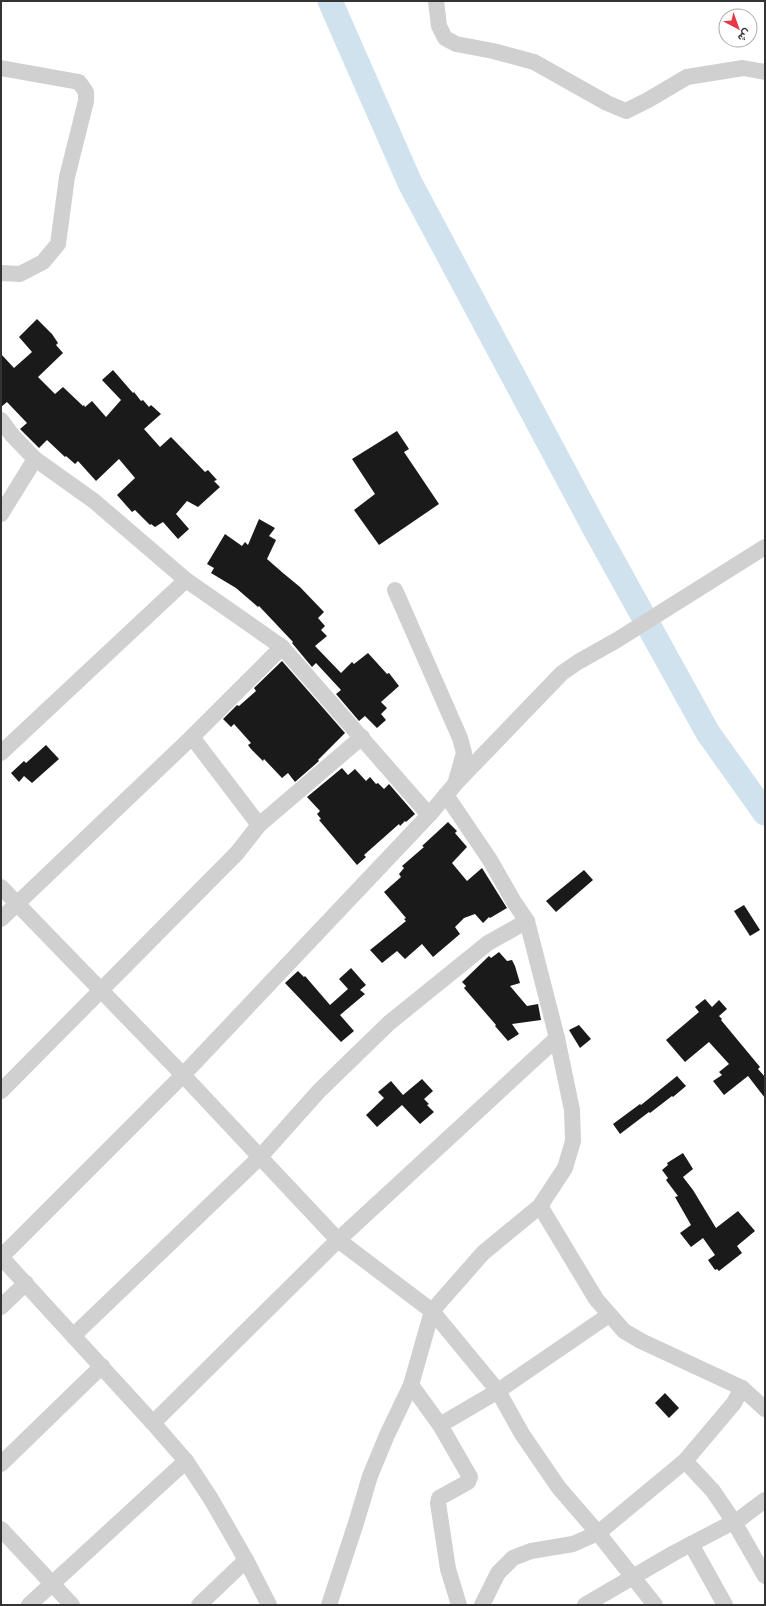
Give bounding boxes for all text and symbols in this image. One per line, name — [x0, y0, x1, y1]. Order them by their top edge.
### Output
north arrow — [718, 8, 758, 48]
text: ش — [735, 26, 754, 45]

